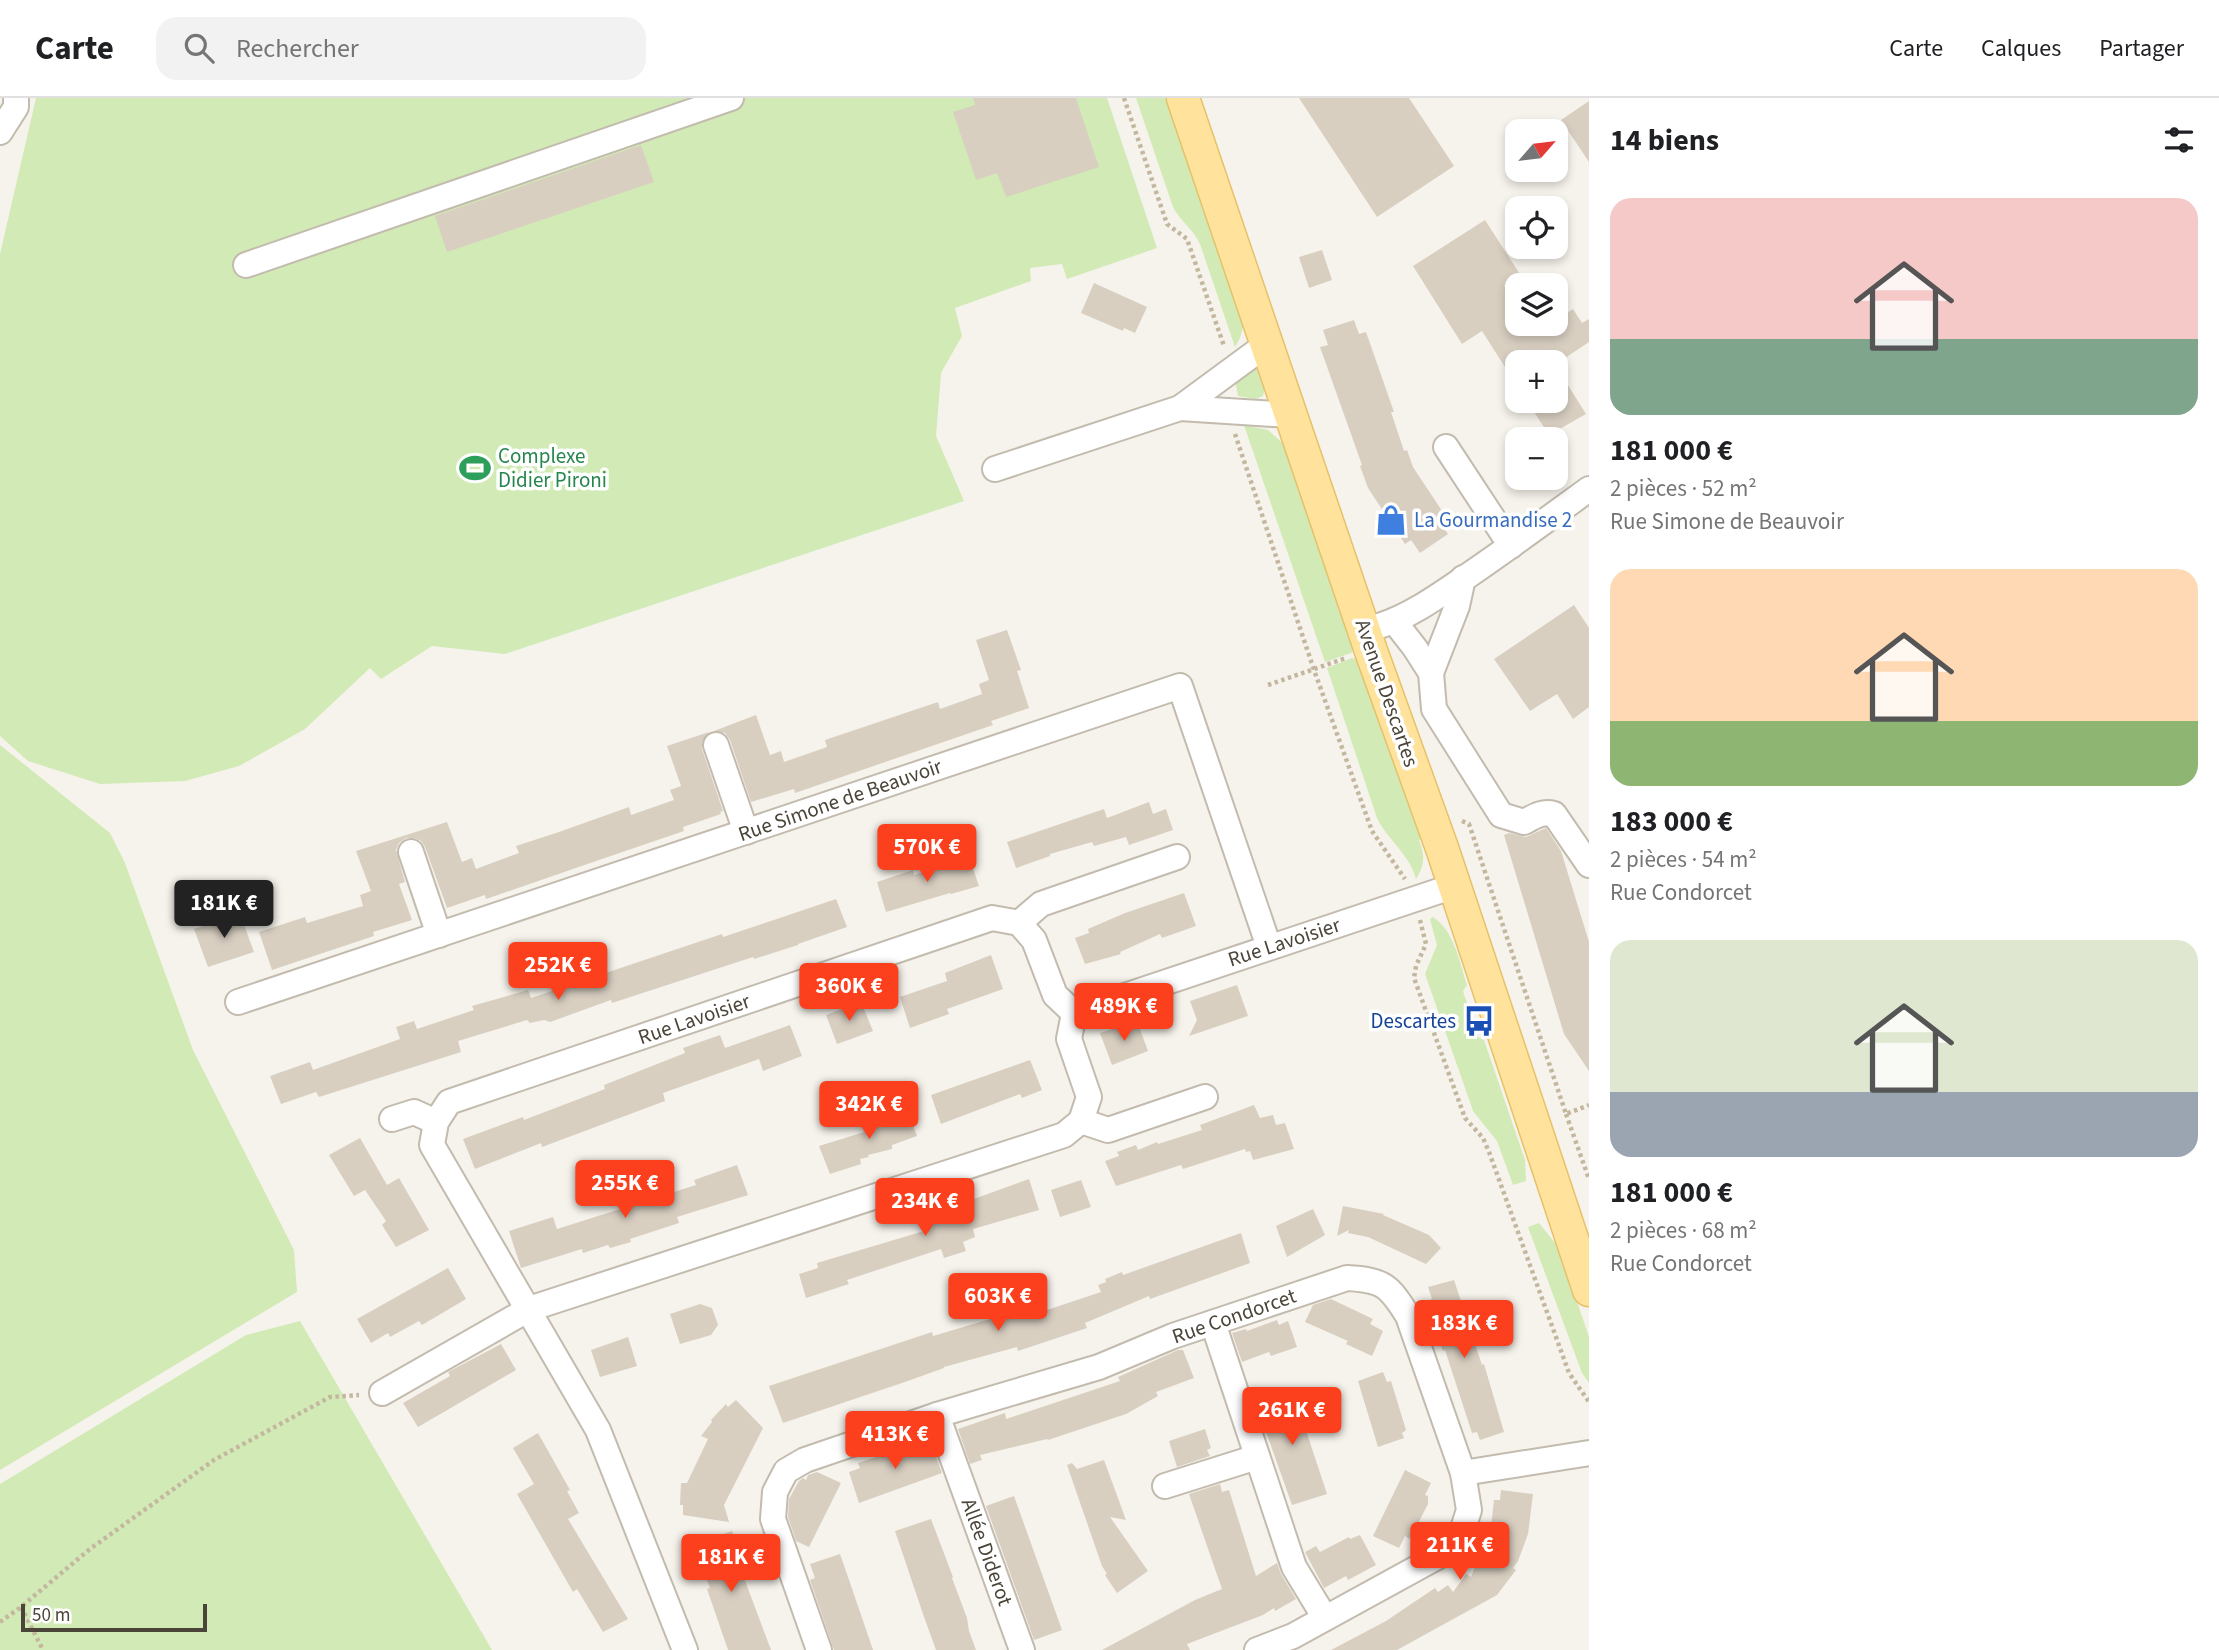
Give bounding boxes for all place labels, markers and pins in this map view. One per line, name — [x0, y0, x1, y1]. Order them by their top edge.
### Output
place label: Complexe Didier Pironi — [498, 441, 607, 495]
sports icon: Complexe Didier Pironi — [458, 451, 492, 485]
shop icon: La Gourmandise 2 — [1374, 503, 1408, 537]
place label: La Gourmandise 2 — [1414, 505, 1572, 535]
pin: 570K € — [870, 824, 984, 884]
pin: 181K € — [167, 880, 281, 940]
pin: 252K € — [501, 942, 615, 1002]
pin: 360K € — [792, 964, 906, 1023]
pin: 489K € — [1067, 984, 1181, 1043]
bus stop icon: Descartes — [1462, 1004, 1496, 1038]
place label: Descartes — [1371, 1006, 1456, 1036]
pin: 342K € — [812, 1082, 926, 1141]
pin: 255K € — [568, 1160, 682, 1220]
pin: 234K € — [868, 1178, 982, 1238]
pin: 603K € — [941, 1274, 1055, 1333]
pin: 183K € — [1407, 1300, 1521, 1360]
pin: 261K € — [1235, 1388, 1349, 1447]
pin: 413K € — [838, 1412, 952, 1471]
pin: 211K € — [1403, 1522, 1517, 1582]
pin: 181K € — [674, 1534, 788, 1594]

